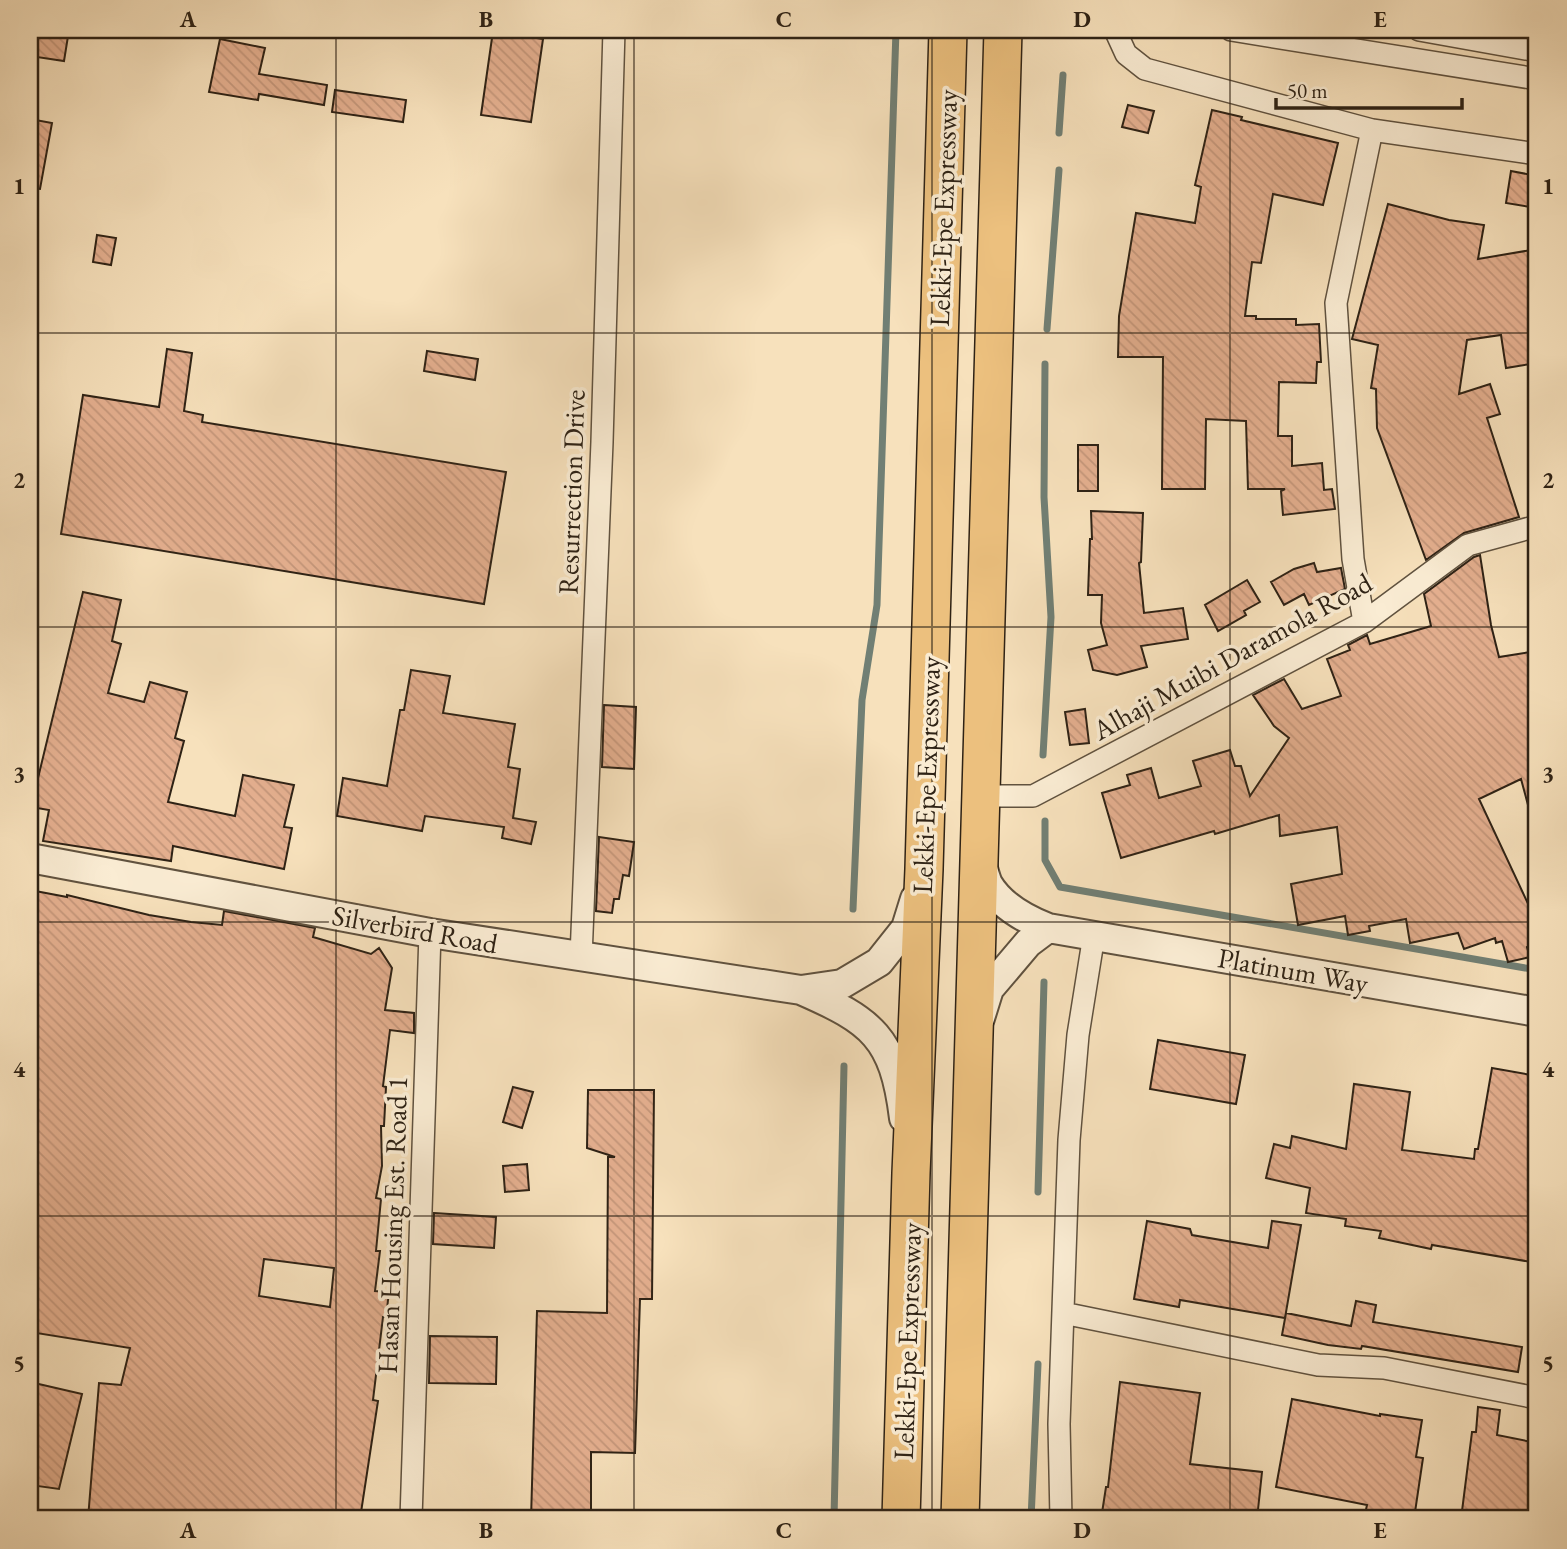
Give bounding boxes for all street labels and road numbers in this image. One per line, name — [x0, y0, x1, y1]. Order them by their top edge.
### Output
street label: Lekki-Epe Expressway — [921, 88, 965, 327]
street label: Resurrection Drive — [549, 389, 593, 595]
street label: Alhaji Muibi Daramola Road — [1085, 564, 1379, 748]
street label: Lekki-Epe Expressway — [904, 655, 948, 894]
street label: Silverbird Road — [329, 897, 501, 961]
street label: Platinum Way — [1215, 939, 1372, 1001]
street label: Hasan Housing Est. Road 1 — [369, 1076, 415, 1374]
street label: Lekki-Epe Expressway — [885, 1221, 929, 1460]

